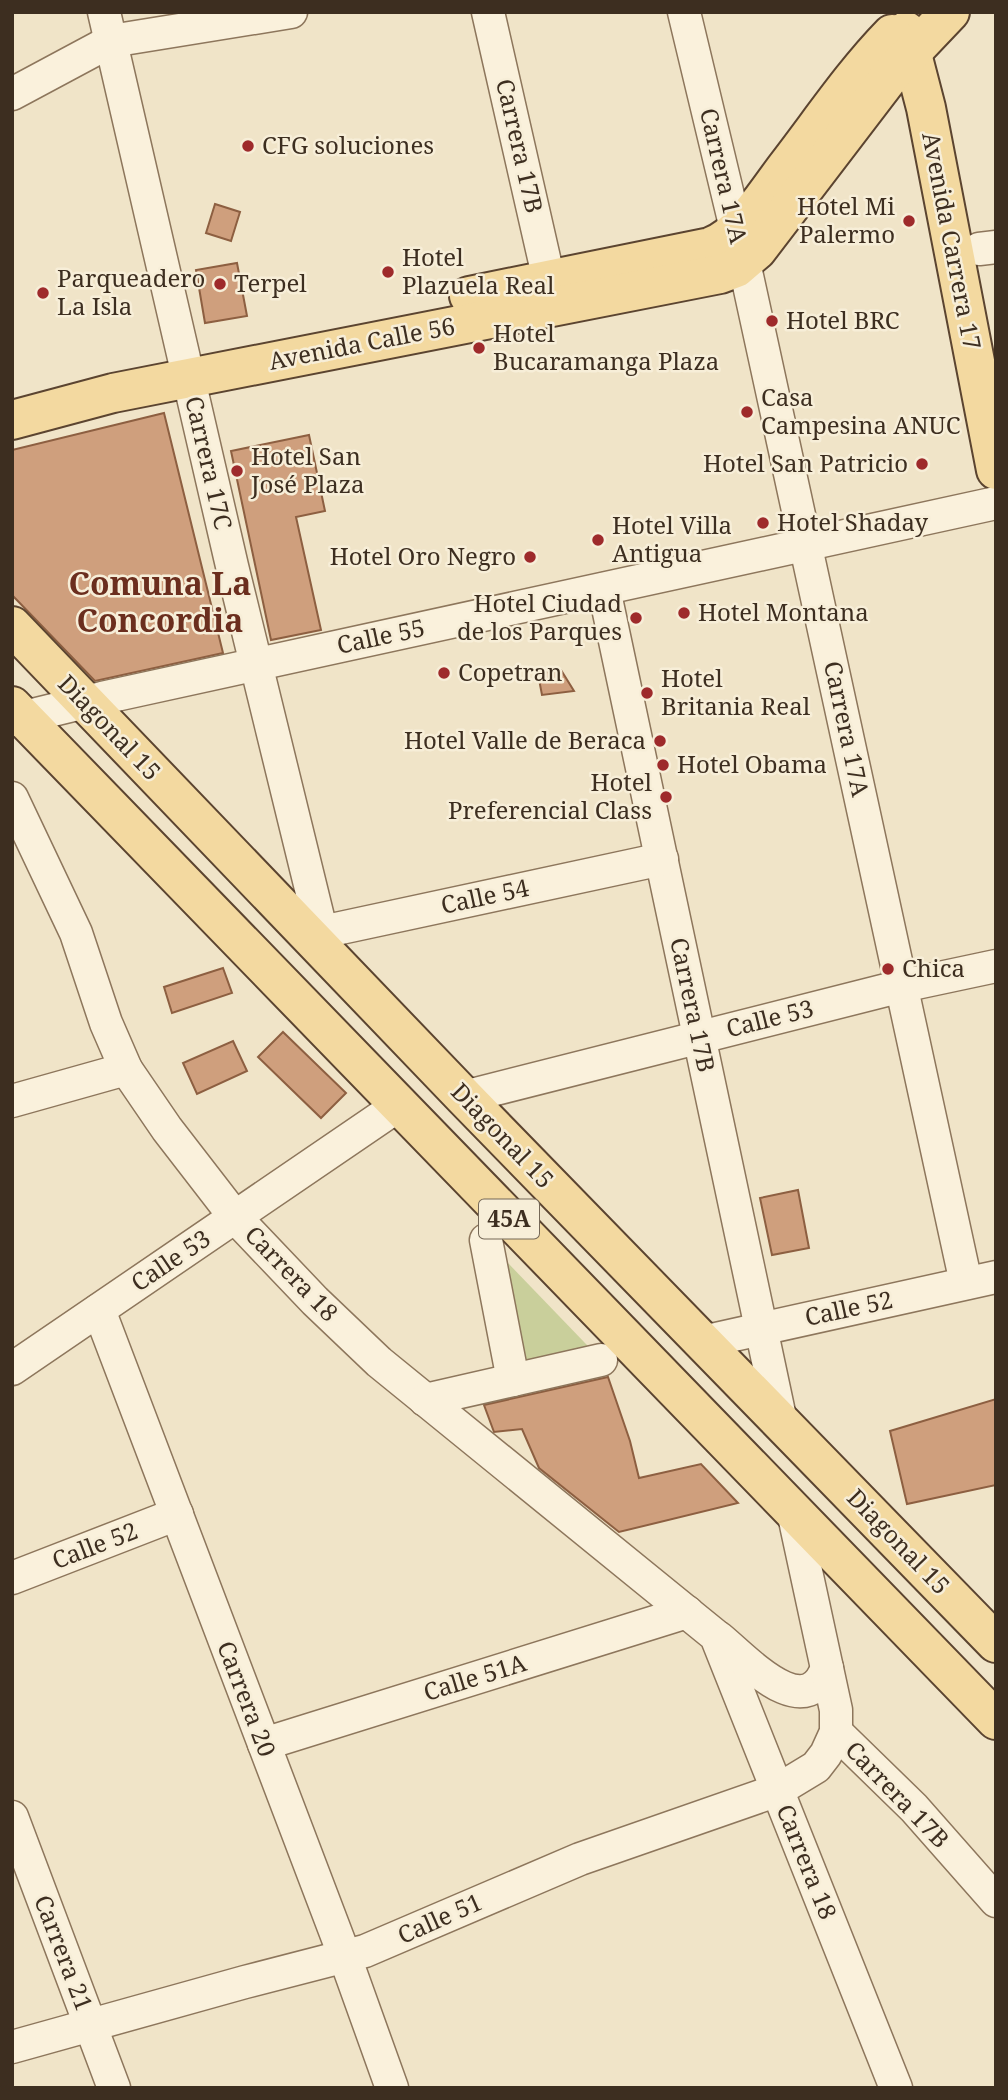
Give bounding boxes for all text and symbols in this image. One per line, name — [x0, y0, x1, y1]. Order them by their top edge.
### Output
street label: Carrera 17B — [489, 75, 552, 216]
street label: Carrera 17A — [693, 105, 756, 247]
place label: CFG soluciones — [262, 128, 434, 161]
street label: Avenida Carrera 17 — [915, 129, 990, 352]
marker: CFG soluciones — [240, 138, 256, 154]
place label: Hotel Mi Palermo — [797, 189, 895, 250]
marker: Hotel Mi Palermo — [901, 213, 917, 229]
place label: Hotel Plazuela Real — [402, 240, 555, 301]
place label: Parqueadero La Isla — [57, 261, 205, 322]
marker: Hotel Plazuela Real — [380, 264, 396, 280]
place label: Terpel — [234, 266, 307, 299]
marker: Terpel — [212, 276, 228, 292]
marker: Parqueadero La Isla — [35, 285, 51, 301]
place label: Hotel BRC — [786, 303, 900, 336]
street label: Avenida Calle 56 — [266, 308, 458, 377]
marker: Hotel BRC — [764, 313, 780, 329]
place label: Hotel Bucaramanga Plaza — [493, 316, 719, 377]
marker: Hotel Bucaramanga Plaza — [471, 340, 487, 356]
place label: Casa Campesina ANUC — [761, 380, 960, 441]
street label: Carrera 17C — [178, 393, 241, 533]
marker: Casa Campesina ANUC — [739, 404, 755, 420]
place label: Hotel San José Plaza — [250, 439, 365, 500]
place label: Hotel San Patricio — [703, 446, 908, 479]
marker: Hotel San Patricio — [914, 456, 930, 472]
marker: Hotel San José Plaza — [229, 463, 245, 479]
place label: Hotel Shaday — [777, 505, 928, 538]
place label: Hotel Villa Antigua — [612, 508, 732, 569]
marker: Hotel Shaday — [755, 515, 771, 531]
marker: Hotel Villa Antigua — [590, 532, 606, 548]
place label: Hotel Oro Negro — [330, 539, 516, 572]
marker: Hotel Oro Negro — [522, 549, 538, 565]
district label: Comuna La Concordia — [69, 561, 251, 641]
place label: Hotel Ciudad de los Parques — [457, 586, 622, 647]
place label: Hotel Montana — [698, 595, 869, 628]
marker: Hotel Montana — [676, 605, 692, 621]
street label: Calle 55 — [334, 610, 428, 661]
marker: Hotel Ciudad de los Parques — [628, 610, 644, 626]
place label: Copetran — [458, 655, 562, 688]
street label: Carrera 17A — [817, 658, 878, 800]
place label: Hotel Britania Real — [661, 661, 811, 722]
marker: Copetran — [436, 665, 452, 681]
street label: Diagonal 15 — [51, 667, 169, 787]
marker: Hotel Britania Real — [639, 685, 655, 701]
place label: Hotel Valle de Beraca — [404, 723, 646, 756]
marker: Hotel Valle de Beraca — [652, 733, 668, 749]
place label: Hotel Obama — [677, 747, 827, 780]
marker: Hotel Obama — [655, 757, 671, 773]
place label: Hotel Preferencial Class — [448, 765, 653, 826]
marker: Hotel Preferencial Class — [658, 789, 674, 805]
street label: Calle 54 — [438, 870, 532, 921]
street label: Carrera 17B — [663, 934, 724, 1075]
place label: Chica — [902, 951, 965, 984]
marker: Chica — [880, 961, 896, 977]
street label: Calle 53 — [722, 991, 817, 1044]
street label: Diagonal 15 — [444, 1075, 562, 1195]
road number: 45A — [479, 1200, 539, 1238]
street label: Carrera 18 — [238, 1218, 346, 1328]
street label: Calle 53 — [124, 1221, 216, 1298]
street label: Calle 52 — [802, 1282, 896, 1333]
street label: Diagonal 15 — [840, 1481, 958, 1601]
street label: Calle 52 — [47, 1513, 142, 1576]
street label: Carrera 20 — [210, 1636, 285, 1761]
street label: Calle 51A — [419, 1645, 530, 1708]
street label: Carrera 17B — [839, 1733, 957, 1855]
street label: Carrera 18 — [769, 1799, 845, 1924]
street label: Calle 51 — [392, 1884, 487, 1951]
street label: Carrera 21 — [27, 1890, 102, 2015]

